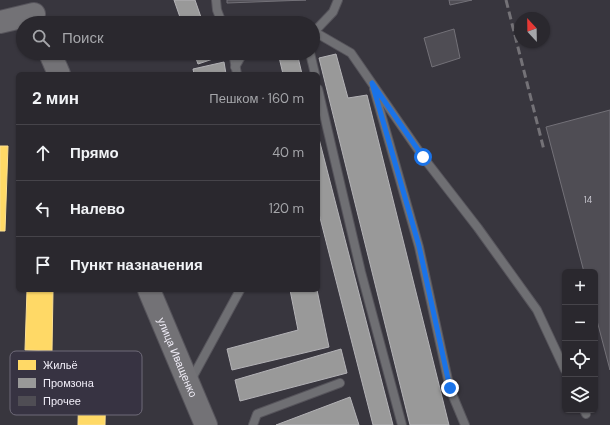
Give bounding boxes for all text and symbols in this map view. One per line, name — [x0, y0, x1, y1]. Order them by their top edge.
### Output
north arrow — [514, 12, 550, 48]
search box — [16, 16, 320, 60]
icon: search — [30, 27, 52, 49]
text: Поиск — [62, 28, 104, 48]
text: 2 мин — [32, 87, 79, 109]
text: Пешком · 160 m — [209, 90, 304, 107]
icon: ahead — [32, 142, 54, 164]
text: Прямо — [70, 143, 119, 163]
text: 40 m — [272, 144, 304, 161]
route start — [414, 148, 432, 166]
house number: 14 — [584, 194, 593, 206]
icon: left — [32, 198, 54, 220]
text: Налево — [70, 199, 125, 219]
text: 120 m — [269, 200, 304, 217]
icon: arrive — [32, 254, 54, 276]
text: Пункт назначения — [70, 255, 203, 275]
map controls — [562, 269, 598, 413]
button: + — [562, 269, 598, 305]
button: − — [562, 305, 598, 341]
street label: улица Иващенко — [154, 315, 200, 399]
button: locate — [562, 341, 598, 377]
legend — [10, 351, 142, 415]
text: Жильё — [43, 358, 78, 372]
text: Промзона — [43, 376, 95, 390]
button: layers — [562, 377, 598, 413]
route end — [441, 379, 459, 397]
text: Прочее — [43, 394, 81, 408]

